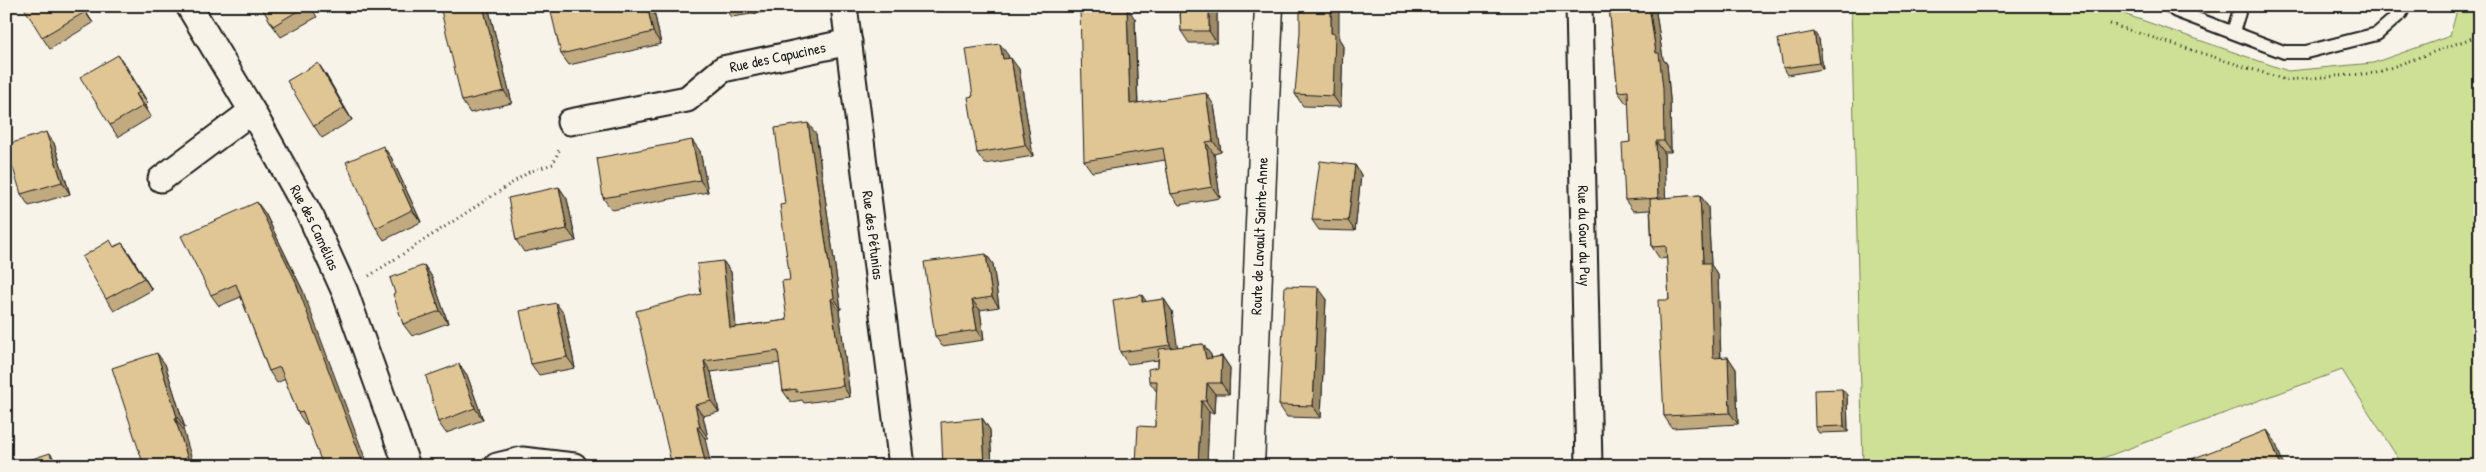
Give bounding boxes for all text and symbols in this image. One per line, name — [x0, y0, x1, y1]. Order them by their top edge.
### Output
street label: Rue des Capucines — [728, 36, 828, 77]
street label: Route de Lavault Sainte-Anne — [1245, 157, 1273, 315]
street label: Rue des Camélias — [285, 181, 345, 274]
street label: Rue du Gour du Puy — [1573, 185, 1596, 287]
street label: Rue des Pétunias — [857, 189, 889, 281]

